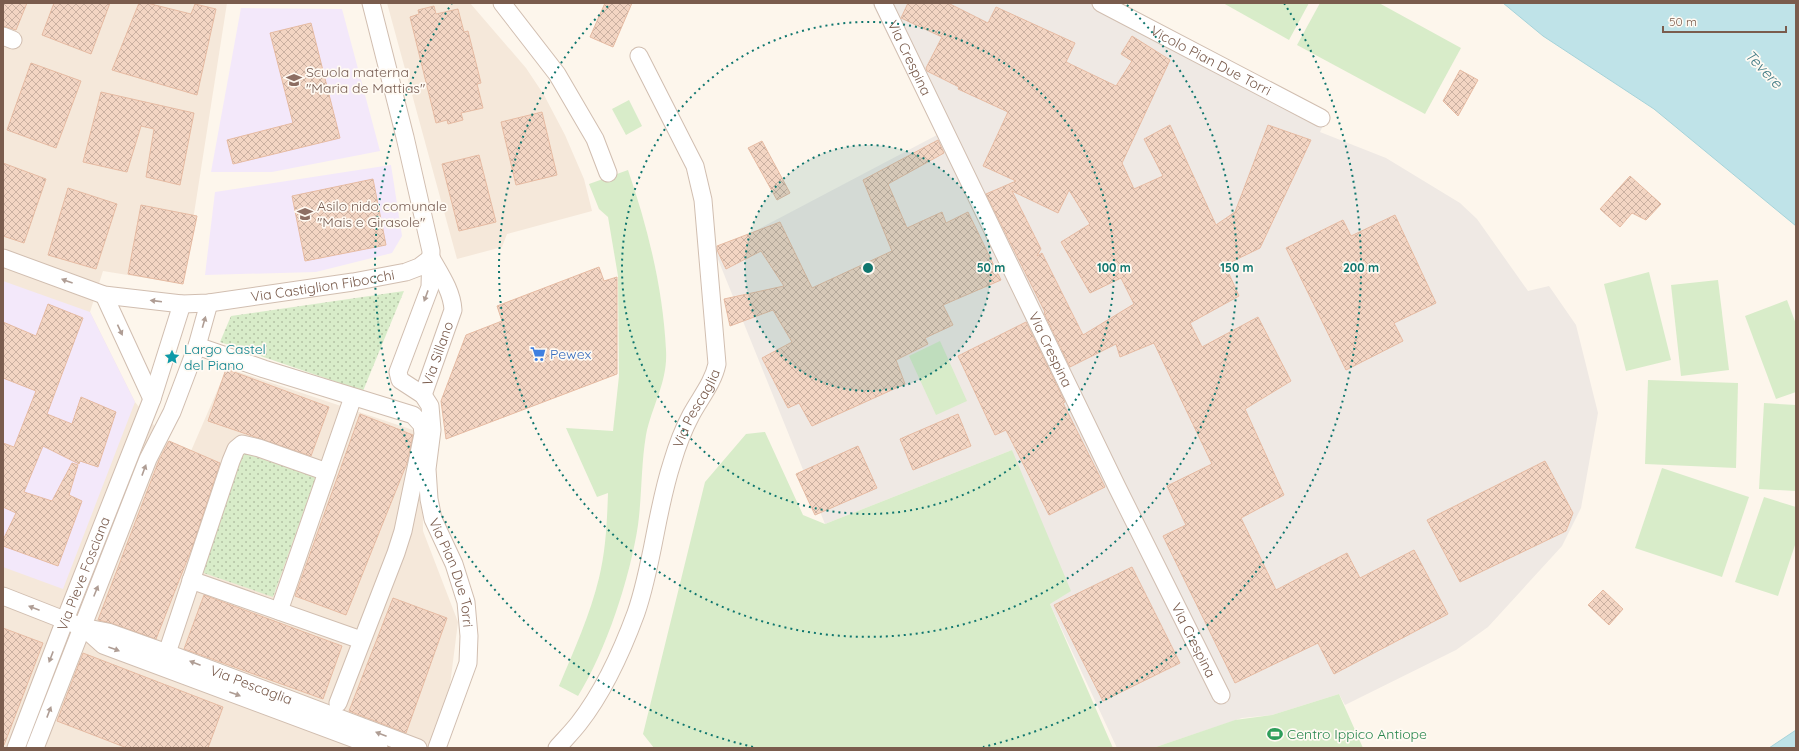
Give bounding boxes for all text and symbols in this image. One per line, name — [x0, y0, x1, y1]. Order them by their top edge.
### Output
scale bar — [1663, 8, 1786, 34]
text: 50 m — [1669, 14, 1697, 29]
street label: Via Crespina — [884, 17, 935, 98]
street label: Vicolo Pian Due Torri — [1147, 21, 1274, 99]
water label: Tevere — [1741, 46, 1787, 92]
place label: Scuola materna "Maria de Mattias" — [306, 63, 425, 97]
school or university icon: Scuola materna "Maria de Mattias" — [285, 71, 303, 89]
place label: Asilo nido comunale "Mais e Girasole" — [317, 197, 447, 231]
school or university icon: Asilo nido comunale "Mais e Girasole" — [296, 205, 314, 223]
text: 50 m — [977, 260, 1005, 275]
text: 100 m — [1097, 260, 1131, 275]
text: 150 m — [1220, 260, 1254, 275]
text: 200 m — [1343, 260, 1379, 275]
centre of rings — [861, 261, 875, 275]
street label: Via Castiglion Fibocchi — [249, 265, 396, 306]
one-way arrow — [61, 278, 73, 284]
one-way arrow — [423, 290, 429, 302]
one-way arrow — [150, 298, 163, 304]
street label: Via Crespina — [1025, 309, 1076, 390]
one-way arrow — [201, 316, 207, 328]
street label: Via Sillano — [418, 319, 457, 388]
one-way arrow — [117, 324, 123, 336]
place label: Largo Castel del Piano — [184, 340, 266, 374]
supermarket icon: Pewex — [529, 345, 547, 363]
place label: Pewex — [550, 345, 591, 363]
place icon: Largo Castel del Piano — [163, 348, 181, 366]
street label: Via Pescaglia — [669, 367, 724, 450]
one-way arrow — [141, 463, 147, 475]
street label: Via Pieve Fosciana — [53, 514, 114, 633]
street label: Via Pian Due Torri — [425, 515, 477, 628]
one-way arrow — [94, 584, 100, 596]
street label: Via Crespina — [1167, 600, 1220, 681]
one-way arrow — [27, 605, 39, 611]
one-way arrow — [108, 646, 120, 652]
one-way arrow — [47, 651, 53, 663]
one-way arrow — [188, 660, 200, 666]
street label: Via Pescaglia — [208, 661, 295, 709]
one-way arrow — [230, 692, 242, 698]
one-way arrow — [46, 706, 52, 717]
sports icon: Centro Ippico Antiope — [1266, 725, 1284, 743]
place label: Centro Ippico Antiope — [1287, 725, 1427, 743]
one-way arrow — [375, 731, 387, 737]

